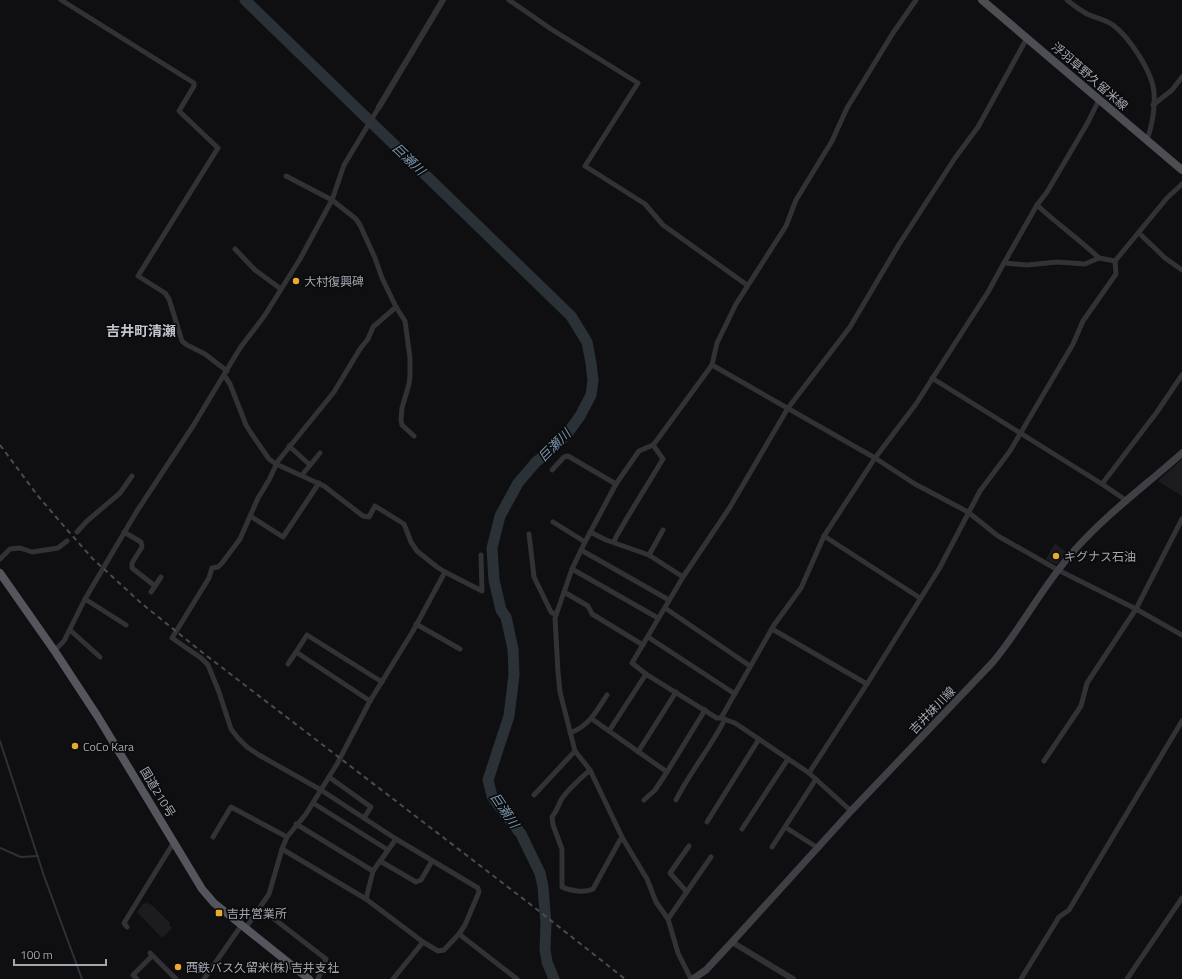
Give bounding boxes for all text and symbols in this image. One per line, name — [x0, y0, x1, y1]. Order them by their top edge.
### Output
street label: 浮羽草野久留米線 — [1048, 37, 1132, 115]
water label: 巨瀬川 — [388, 138, 431, 181]
place label: 大村復興碑 — [304, 272, 364, 291]
marker: 大村復興碑 — [291, 276, 301, 286]
district label: 吉井町清瀬 — [106, 320, 176, 341]
water label: 巨瀬川 — [533, 423, 576, 466]
place label: キグナス石油 — [1064, 547, 1136, 566]
marker: キグナス石油 — [1051, 551, 1061, 561]
street label: 吉井妹川線 — [904, 682, 960, 738]
place label: CoCo Kara — [83, 737, 134, 756]
marker: CoCo Kara — [70, 741, 80, 751]
street label: 国道210号 — [135, 763, 181, 821]
water label: 巨瀬川 — [486, 788, 525, 833]
place label: 吉井営業所 — [227, 904, 287, 923]
marker: 吉井営業所 — [214, 908, 224, 918]
scale bar — [14, 941, 106, 967]
text: 100 m — [20, 945, 53, 964]
place label: 西鉄バス久留米(株) 吉井支社 — [186, 958, 339, 977]
marker: 西鉄バス久留米(株) 吉井支社 — [173, 962, 183, 972]

